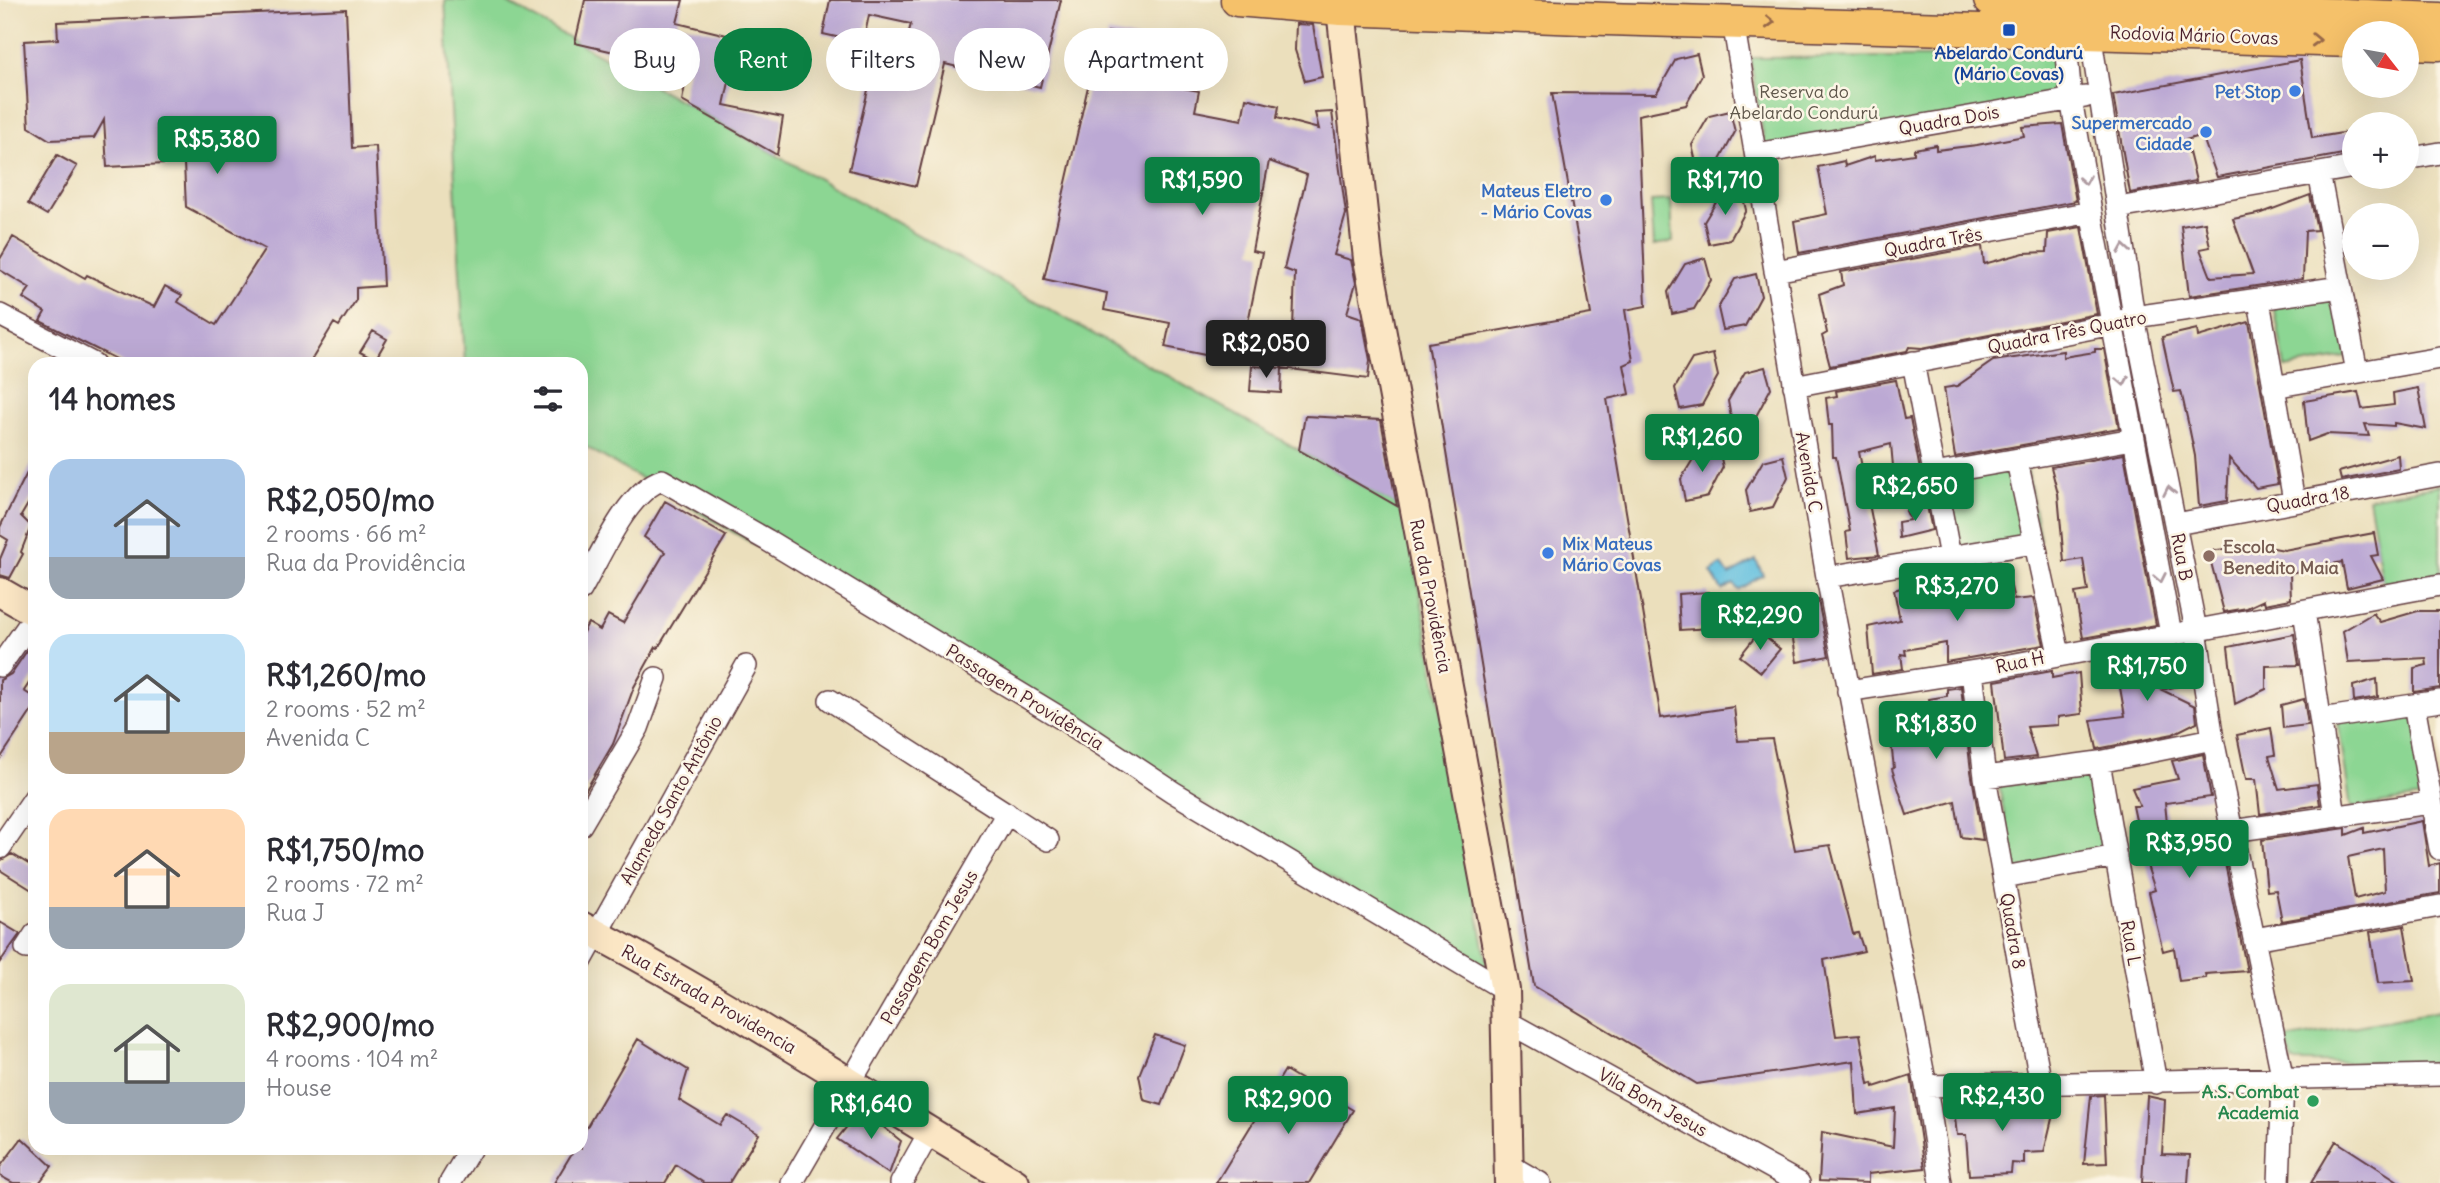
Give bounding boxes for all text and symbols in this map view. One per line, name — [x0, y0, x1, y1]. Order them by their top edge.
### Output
one-way arrow — [1765, 15, 1776, 30]
street label: Rodovia Mário Covas — [2109, 21, 2279, 49]
north arrow — [2342, 21, 2418, 98]
map controls — [2342, 21, 2419, 280]
marker: Abelardo Condurú (Mário Covas) — [2001, 22, 2017, 38]
chip: Buy — [609, 28, 700, 91]
chip: Rent — [714, 28, 812, 91]
chip: Filters — [826, 28, 940, 91]
chip: New — [954, 28, 1050, 91]
chip: Apartment — [1064, 28, 1228, 91]
one-way arrow — [2311, 32, 2322, 47]
place label: Abelardo Condurú (Mário Covas) — [1935, 41, 2084, 85]
park label: Reserva do Abelardo Condurú — [1730, 80, 1878, 124]
place label: Pet Stop — [2215, 80, 2281, 103]
marker: Pet Stop — [2287, 83, 2303, 99]
street label: Quadra Dois — [1897, 100, 2001, 140]
place label: Supermercado Cidade — [2072, 111, 2192, 155]
button: + — [2342, 112, 2419, 189]
pin: R$5,380 — [152, 116, 282, 176]
text: R$5,380 — [174, 124, 260, 153]
marker: Supermercado Cidade — [2198, 124, 2214, 140]
pin: R$1,590 — [1137, 158, 1267, 217]
pin: R$1,710 — [1660, 158, 1790, 217]
text: R$1,590 — [1161, 165, 1243, 194]
text: R$1,710 — [1687, 165, 1763, 194]
one-way arrow — [2077, 174, 2092, 186]
place label: Mateus Eletro - Mário Covas — [1481, 179, 1592, 223]
marker: Mateus Eletro - Mário Covas — [1598, 192, 1614, 208]
button: − — [2342, 203, 2419, 280]
street label: Quadra Três — [1882, 222, 1984, 262]
one-way arrow — [2117, 243, 2132, 255]
street label: Quadra Três Quatro — [1986, 305, 2148, 359]
pin: R$2,050 — [1201, 320, 1331, 380]
text: R$2,050 — [1222, 328, 1310, 357]
one-way arrow — [2115, 375, 2130, 387]
text: 14 homes — [49, 380, 176, 418]
icon: filters — [529, 380, 567, 418]
pin: R$1,260 — [1637, 414, 1767, 474]
text: R$1,260 — [1661, 422, 1743, 451]
street label: Avenida C — [1791, 430, 1827, 514]
pin: R$2,650 — [1850, 463, 1980, 523]
text: R$2,650 — [1872, 471, 1958, 500]
street label: Quadra 18 — [2265, 480, 2351, 518]
text: R$2,050/mo — [266, 481, 435, 519]
one-way arrow — [2162, 485, 2177, 497]
icon: home — [105, 487, 189, 571]
street label: Rua da Providência — [1405, 517, 1457, 675]
text: 2 rooms · 66 m² — [266, 519, 427, 548]
street label: Rua B — [2166, 531, 2198, 583]
place label: Mix Mateus Mário Covas — [1562, 532, 1661, 576]
place label: Escola Benedito Maia — [2223, 535, 2339, 579]
marker: Mix Mateus Mário Covas — [1540, 545, 1556, 561]
text: Rua da Providência — [266, 548, 466, 577]
marker: Escola Benedito Maia — [2201, 548, 2217, 564]
pin: R$3,270 — [1892, 564, 2022, 623]
text: R$3,270 — [1915, 571, 1999, 600]
one-way arrow — [2152, 572, 2167, 584]
pin: R$2,290 — [1695, 592, 1825, 652]
text: R$2,290 — [1717, 600, 1803, 629]
street label: Passagem Providência — [942, 639, 1108, 755]
pin: R$1,750 — [2082, 644, 2212, 703]
street label: Rua H — [1994, 646, 2047, 678]
text: R$1,750 — [2107, 651, 2187, 680]
text: R$1,260/mo — [266, 656, 426, 694]
icon: home — [105, 662, 189, 746]
text: 2 rooms · 52 m² — [266, 694, 426, 723]
pin: R$1,830 — [1871, 702, 2001, 761]
text: R$1,830 — [1895, 709, 1977, 738]
street label: Alameda Santo Antônio — [615, 711, 727, 889]
text: Avenida C — [266, 723, 370, 752]
pin: R$3,950 — [2124, 820, 2254, 880]
text: R$3,950 — [2146, 828, 2232, 857]
text: R$1,750/mo — [266, 831, 424, 869]
icon: home — [105, 837, 189, 921]
street label: Passagem Bom Jesus — [875, 866, 983, 1028]
text: 2 rooms · 72 m² — [266, 869, 424, 898]
street label: Quadra 8 — [1995, 891, 2031, 971]
text: Rua J — [266, 898, 324, 927]
street label: Rua L — [2116, 918, 2146, 968]
street label: Rua Estrada Providencia — [617, 939, 801, 1059]
text: R$2,900/mo — [266, 1006, 435, 1044]
icon: home — [105, 1012, 189, 1096]
text: 4 rooms · 104 m² — [266, 1044, 438, 1073]
street label: Vila Bom Jesus — [1594, 1062, 1712, 1142]
text: House — [266, 1073, 332, 1102]
pin: R$2,430 — [1937, 1074, 2067, 1133]
pin: R$2,900 — [1223, 1076, 1353, 1136]
place label: A.S. Combat Academia — [2202, 1080, 2300, 1124]
text: R$2,430 — [1959, 1081, 2045, 1110]
pin: R$1,640 — [806, 1082, 936, 1141]
text: R$2,900 — [1244, 1084, 1332, 1113]
text: R$1,640 — [830, 1089, 912, 1118]
marker: A.S. Combat Academia — [2305, 1093, 2321, 1109]

